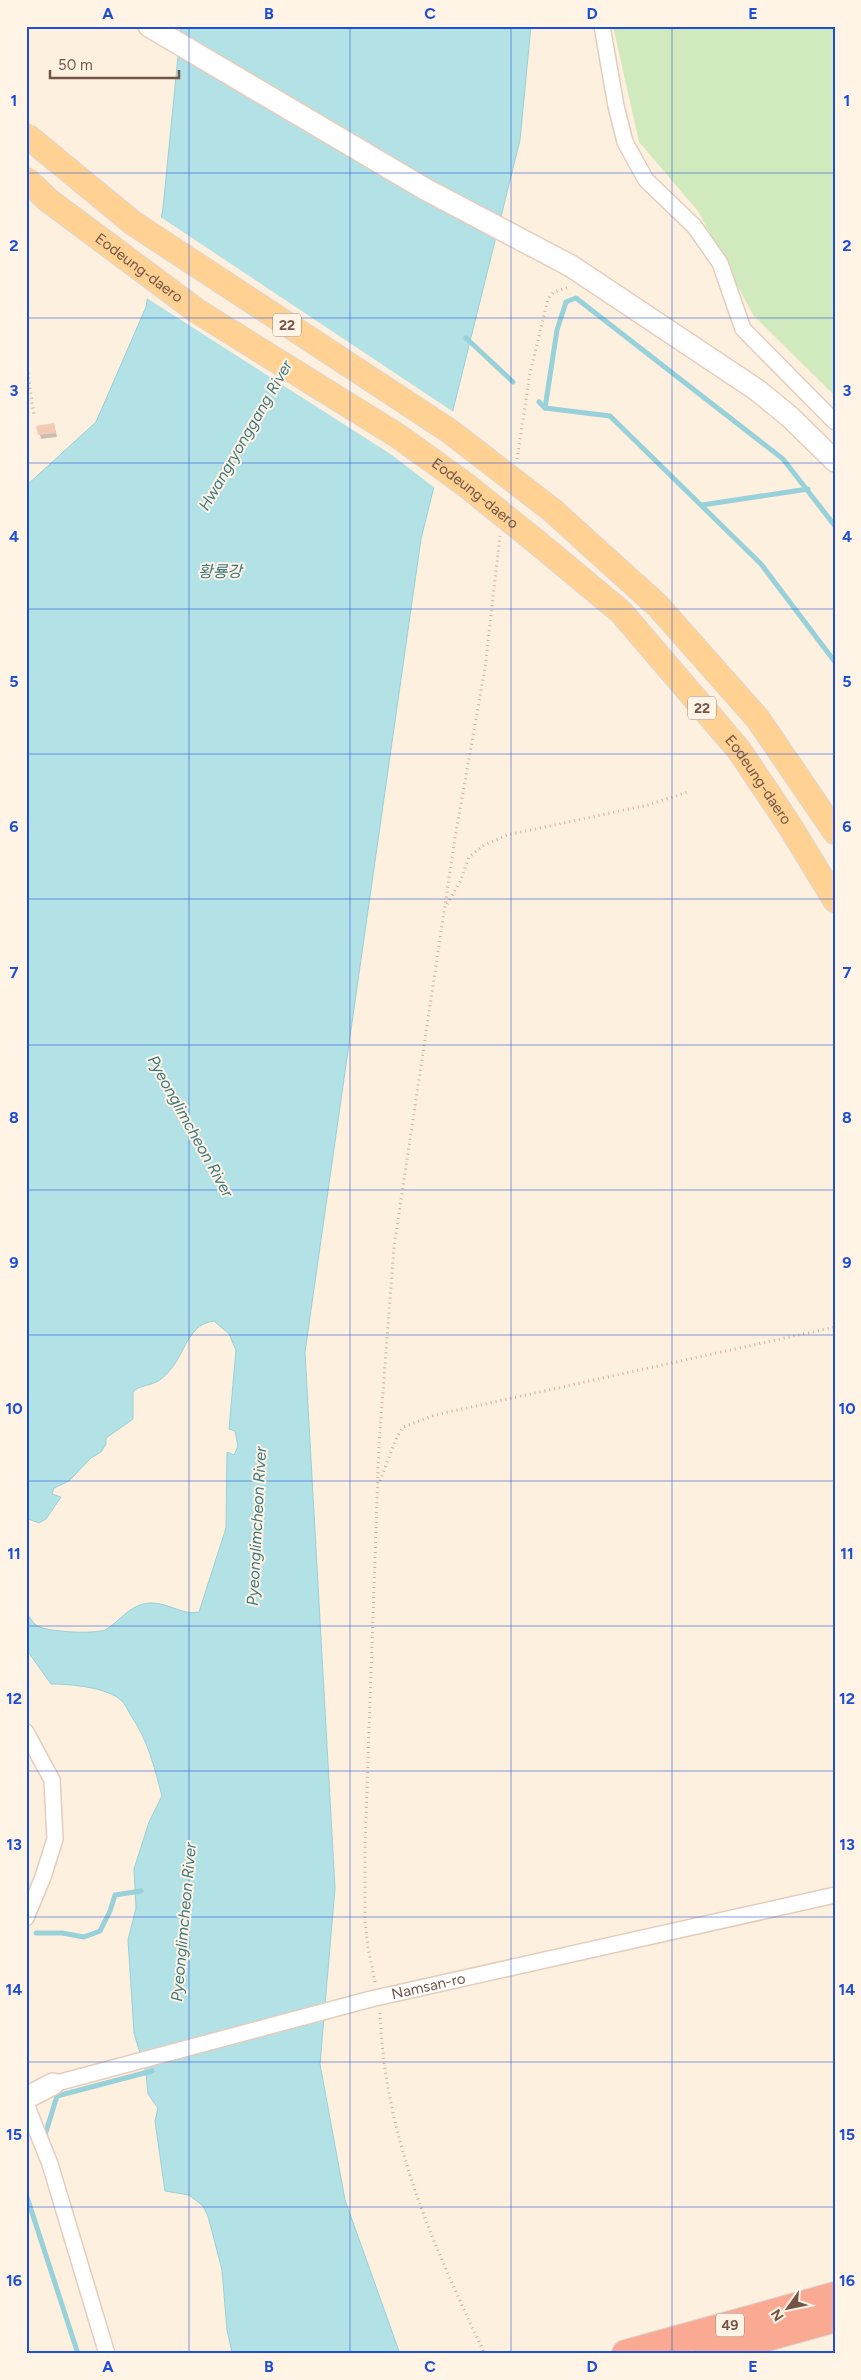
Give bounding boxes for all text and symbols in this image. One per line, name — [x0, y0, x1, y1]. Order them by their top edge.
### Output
text: A — [102, 4, 114, 23]
text: B — [264, 4, 274, 23]
text: C — [424, 4, 436, 23]
text: D — [586, 4, 598, 23]
text: E — [748, 4, 758, 23]
scale bar — [50, 48, 179, 80]
text: 50 m — [58, 56, 93, 74]
text: 1 — [11, 91, 17, 110]
text: 1 — [844, 91, 850, 110]
street label: Eodeung-daero — [92, 229, 187, 307]
text: 2 — [9, 236, 19, 255]
text: 2 — [842, 236, 852, 255]
road number: 22 — [273, 314, 301, 336]
water label: Hwangryonggang River — [195, 356, 297, 514]
text: 3 — [10, 381, 19, 400]
text: 3 — [843, 381, 852, 400]
street label: Eodeung-daero — [428, 454, 522, 533]
text: 4 — [9, 527, 19, 546]
text: 4 — [842, 527, 852, 546]
water label: 황룡강 — [198, 562, 244, 581]
text: 5 — [9, 672, 19, 691]
text: 5 — [842, 672, 852, 691]
road number: 22 — [688, 696, 716, 720]
street label: Eodeung-daero — [721, 731, 796, 828]
text: 6 — [9, 817, 19, 836]
text: 6 — [842, 817, 852, 836]
text: 7 — [10, 963, 19, 982]
text: 7 — [843, 963, 852, 982]
water label: Pyeonglimcheon River — [144, 1052, 238, 1201]
text: 8 — [9, 1108, 19, 1127]
text: 8 — [842, 1108, 852, 1127]
text: 9 — [9, 1253, 19, 1272]
text: 9 — [842, 1253, 852, 1272]
text: 10 — [5, 1399, 23, 1418]
text: 10 — [838, 1399, 856, 1418]
water label: Pyeonglimcheon River — [243, 1445, 270, 1606]
text: 11 — [7, 1544, 21, 1563]
text: 11 — [840, 1544, 854, 1563]
text: 12 — [6, 1689, 22, 1708]
text: 12 — [839, 1689, 855, 1708]
text: 13 — [6, 1835, 22, 1854]
text: 13 — [839, 1835, 855, 1854]
water label: Pyeonglimcheon River — [167, 1841, 200, 2002]
street label: Namsan-ro — [390, 1969, 467, 2003]
text: 14 — [6, 1980, 22, 1999]
text: 14 — [839, 1980, 855, 1999]
text: 15 — [6, 2125, 22, 2144]
text: 15 — [839, 2125, 855, 2144]
text: 16 — [6, 2271, 22, 2290]
text: 16 — [839, 2271, 855, 2290]
north arrow — [764, 2282, 814, 2332]
text: N — [767, 2306, 788, 2324]
road number: 49 — [716, 2314, 744, 2336]
text: A — [102, 2357, 114, 2376]
text: B — [264, 2357, 274, 2376]
text: C — [424, 2357, 436, 2376]
text: D — [586, 2357, 598, 2376]
text: E — [748, 2357, 758, 2376]

